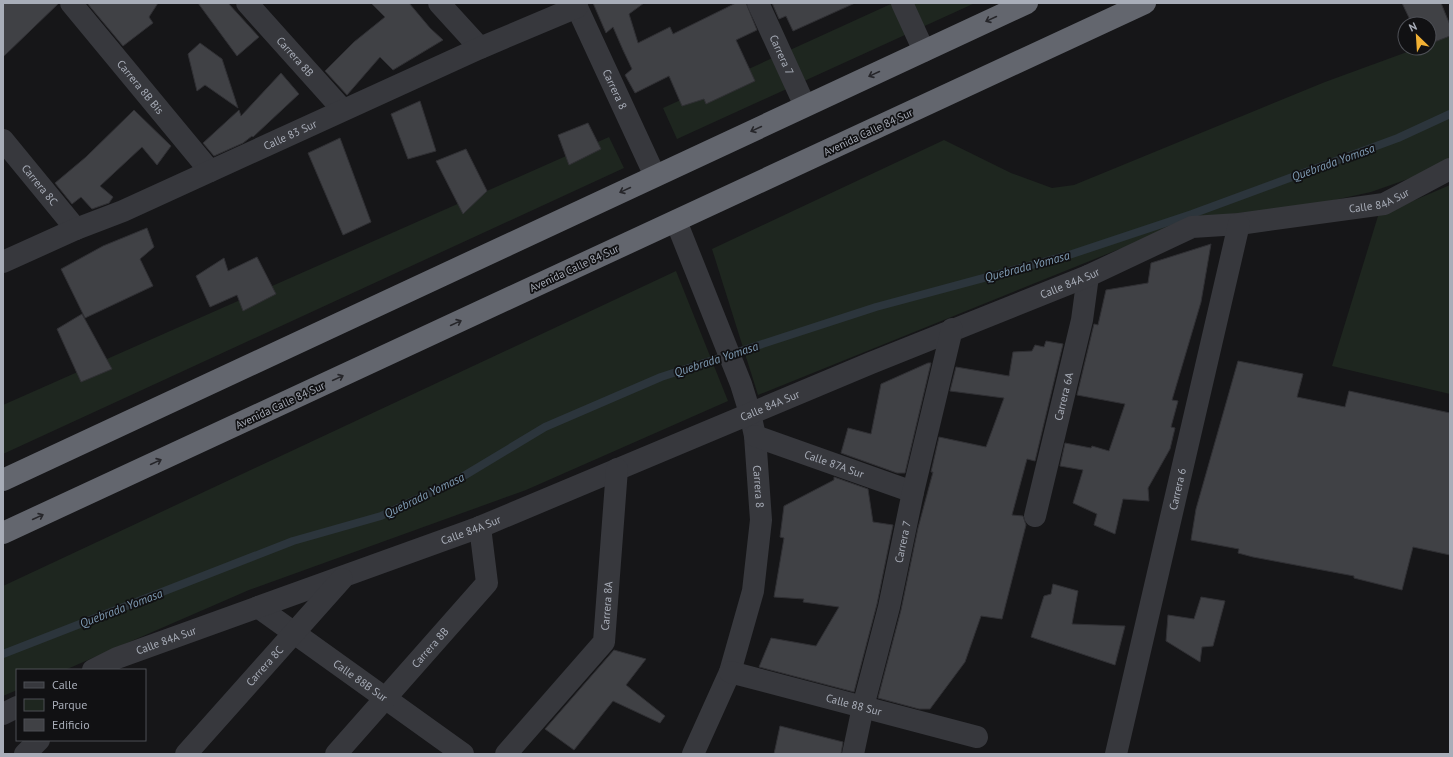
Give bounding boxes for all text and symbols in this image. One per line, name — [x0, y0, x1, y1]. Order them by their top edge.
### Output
one-way arrow — [986, 16, 998, 24]
north arrow — [1397, 16, 1437, 56]
text: N — [1407, 19, 1419, 35]
street label: Carrera 7 — [766, 32, 797, 77]
street label: Carrera 8B — [273, 34, 317, 80]
street label: Carrera 8B Bis — [114, 57, 167, 117]
street label: Carrera 8 — [600, 67, 630, 112]
one-way arrow — [868, 71, 880, 78]
street label: Avenida Calle 84 Sur — [821, 105, 915, 159]
street label: Calle 83 Sur — [261, 116, 319, 153]
one-way arrow — [750, 126, 762, 133]
water label: Quebrada Yomasa — [1289, 140, 1377, 184]
street label: Carrera 8C — [19, 161, 61, 208]
street label: Calle 84A Sur — [1348, 185, 1412, 216]
one-way arrow — [619, 187, 631, 194]
street label: Avenida Calle 84 Sur — [527, 241, 621, 295]
water label: Quebrada Yomasa — [983, 247, 1071, 285]
street label: Calle 84A Sur — [1038, 264, 1102, 301]
one-way arrow — [449, 319, 461, 326]
water label: Quebrada Yomasa — [672, 338, 760, 380]
street label: Carrera 6A — [1051, 370, 1076, 422]
one-way arrow — [331, 374, 343, 381]
street label: Avenida Calle 84 Sur — [233, 378, 327, 432]
street label: Calle 84A Sur — [738, 387, 802, 424]
street label: Calle 87A Sur — [802, 447, 866, 481]
one-way arrow — [150, 458, 162, 465]
street label: Carrera 8 — [750, 465, 767, 508]
street label: Carrera 6 — [1166, 467, 1189, 511]
water label: Quebrada Yomasa — [381, 469, 467, 521]
street label: Calle 84A Sur — [439, 512, 503, 548]
one-way arrow — [32, 513, 44, 520]
street label: Carrera 7 — [891, 519, 914, 564]
street label: Carrera 8A — [598, 580, 616, 631]
water label: Quebrada Yomasa — [78, 585, 165, 631]
street label: Calle 84A Sur — [134, 623, 198, 658]
street label: Carrera 8B — [408, 624, 452, 671]
street label: Carrera 8C — [243, 643, 286, 689]
street label: Calle 88B Sur — [331, 656, 390, 705]
legend — [16, 669, 146, 741]
text: Calle — [52, 677, 78, 692]
street label: Calle 88 Sur — [824, 691, 883, 719]
text: Parque — [52, 697, 87, 712]
text: Edificio — [52, 717, 90, 732]

